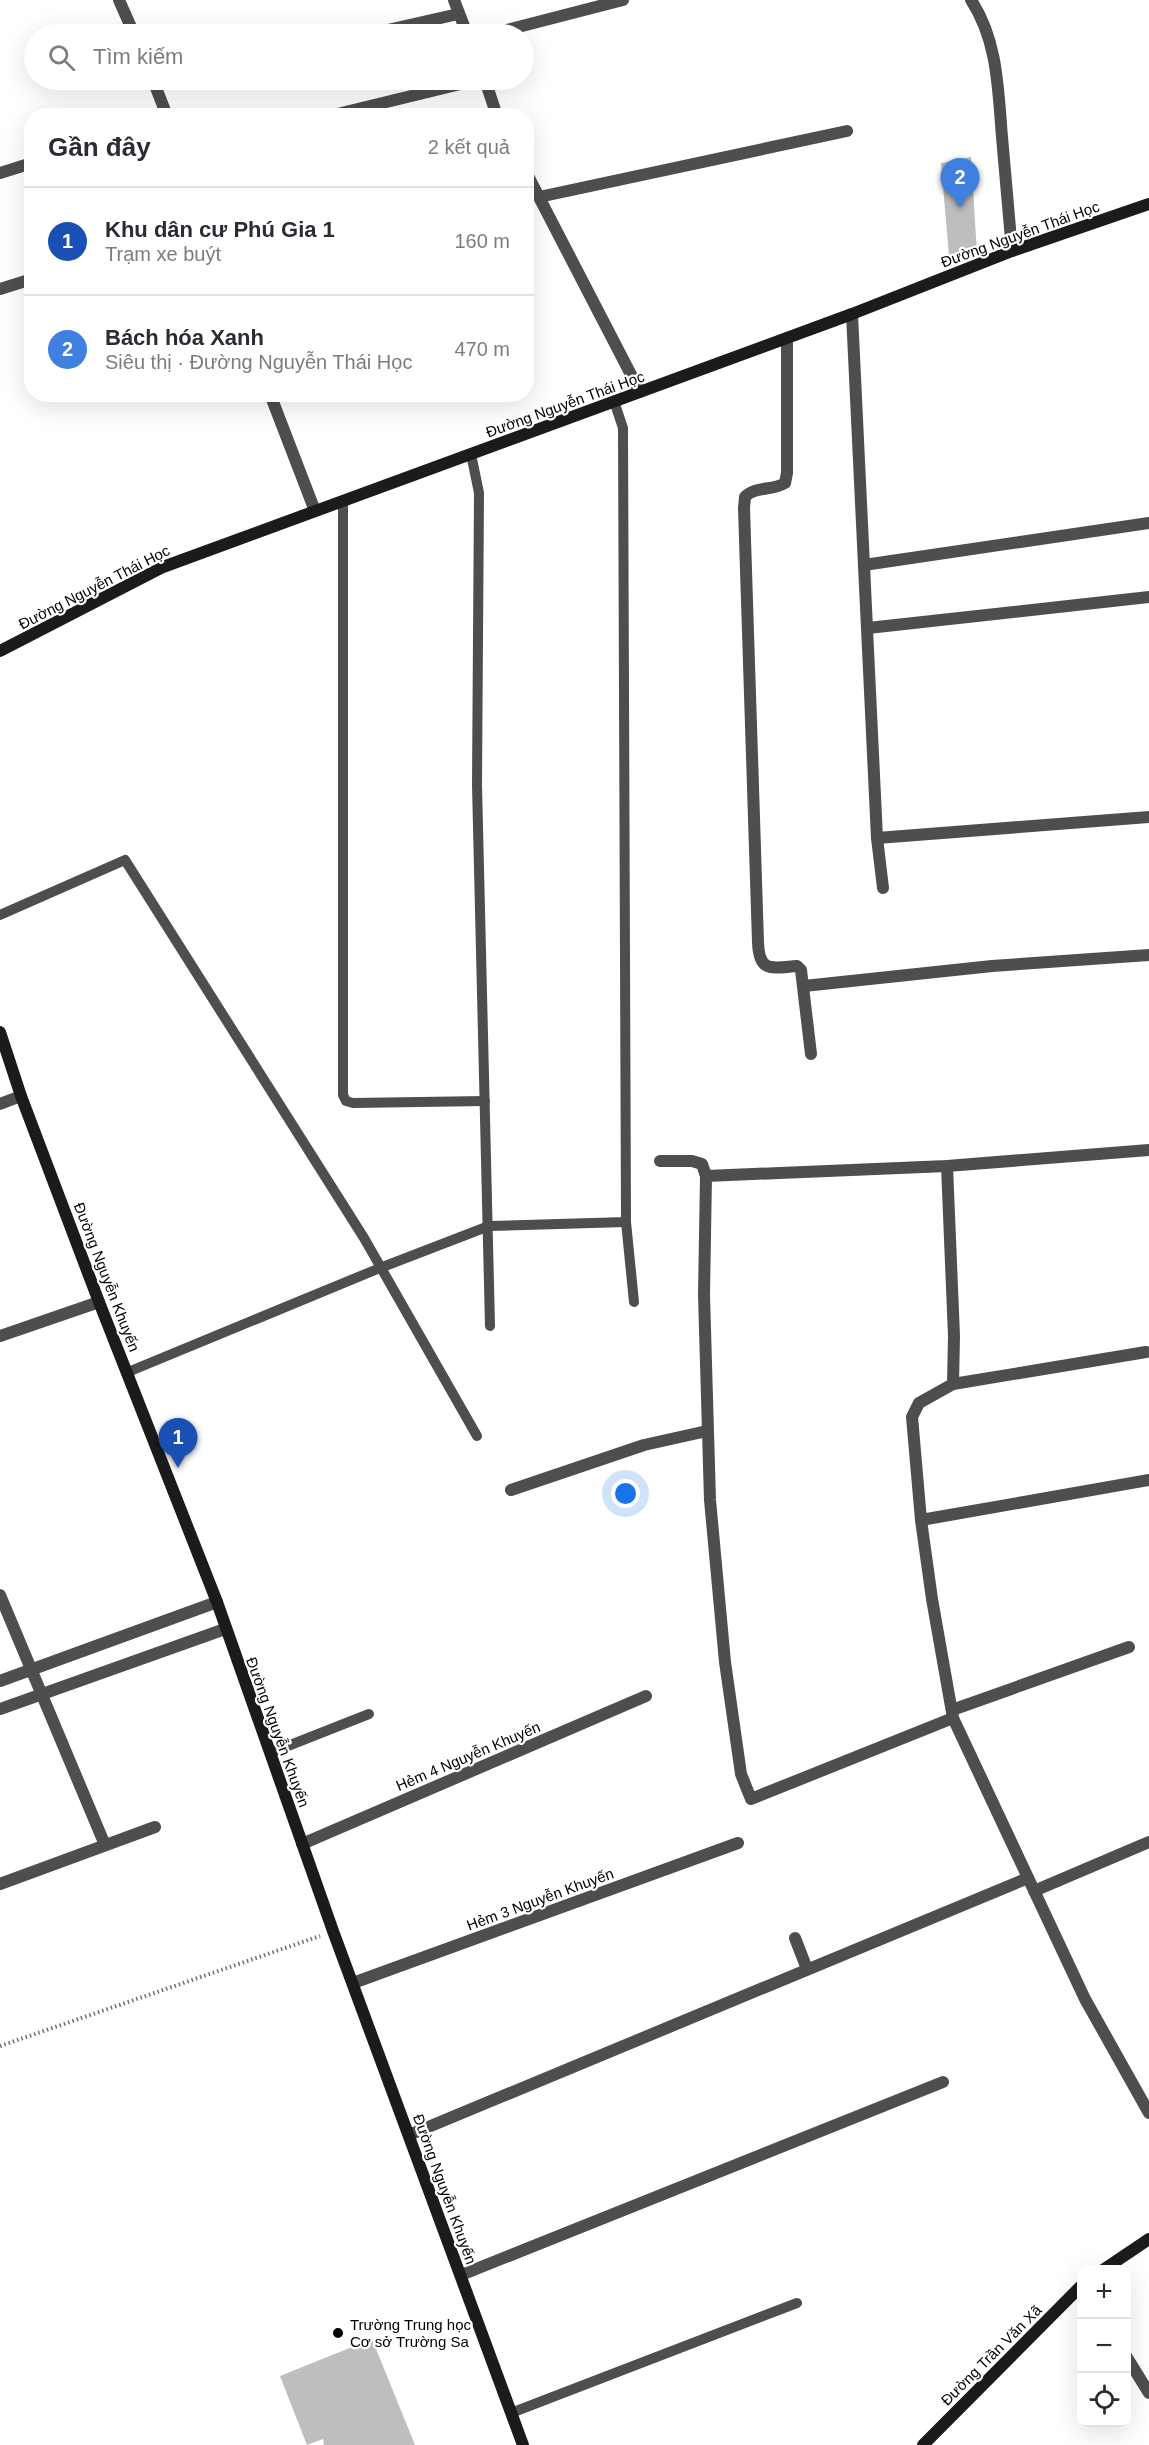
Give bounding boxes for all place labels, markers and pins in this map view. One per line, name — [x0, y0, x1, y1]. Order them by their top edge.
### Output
pin: 2 — [940, 158, 980, 208]
pin: 1 — [158, 1418, 198, 1468]
place label: Trường Trung học Cơ sở Trường Sa — [350, 2316, 472, 2350]
marker: Trường Trung học Cơ sở Trường Sa — [331, 2326, 345, 2340]

